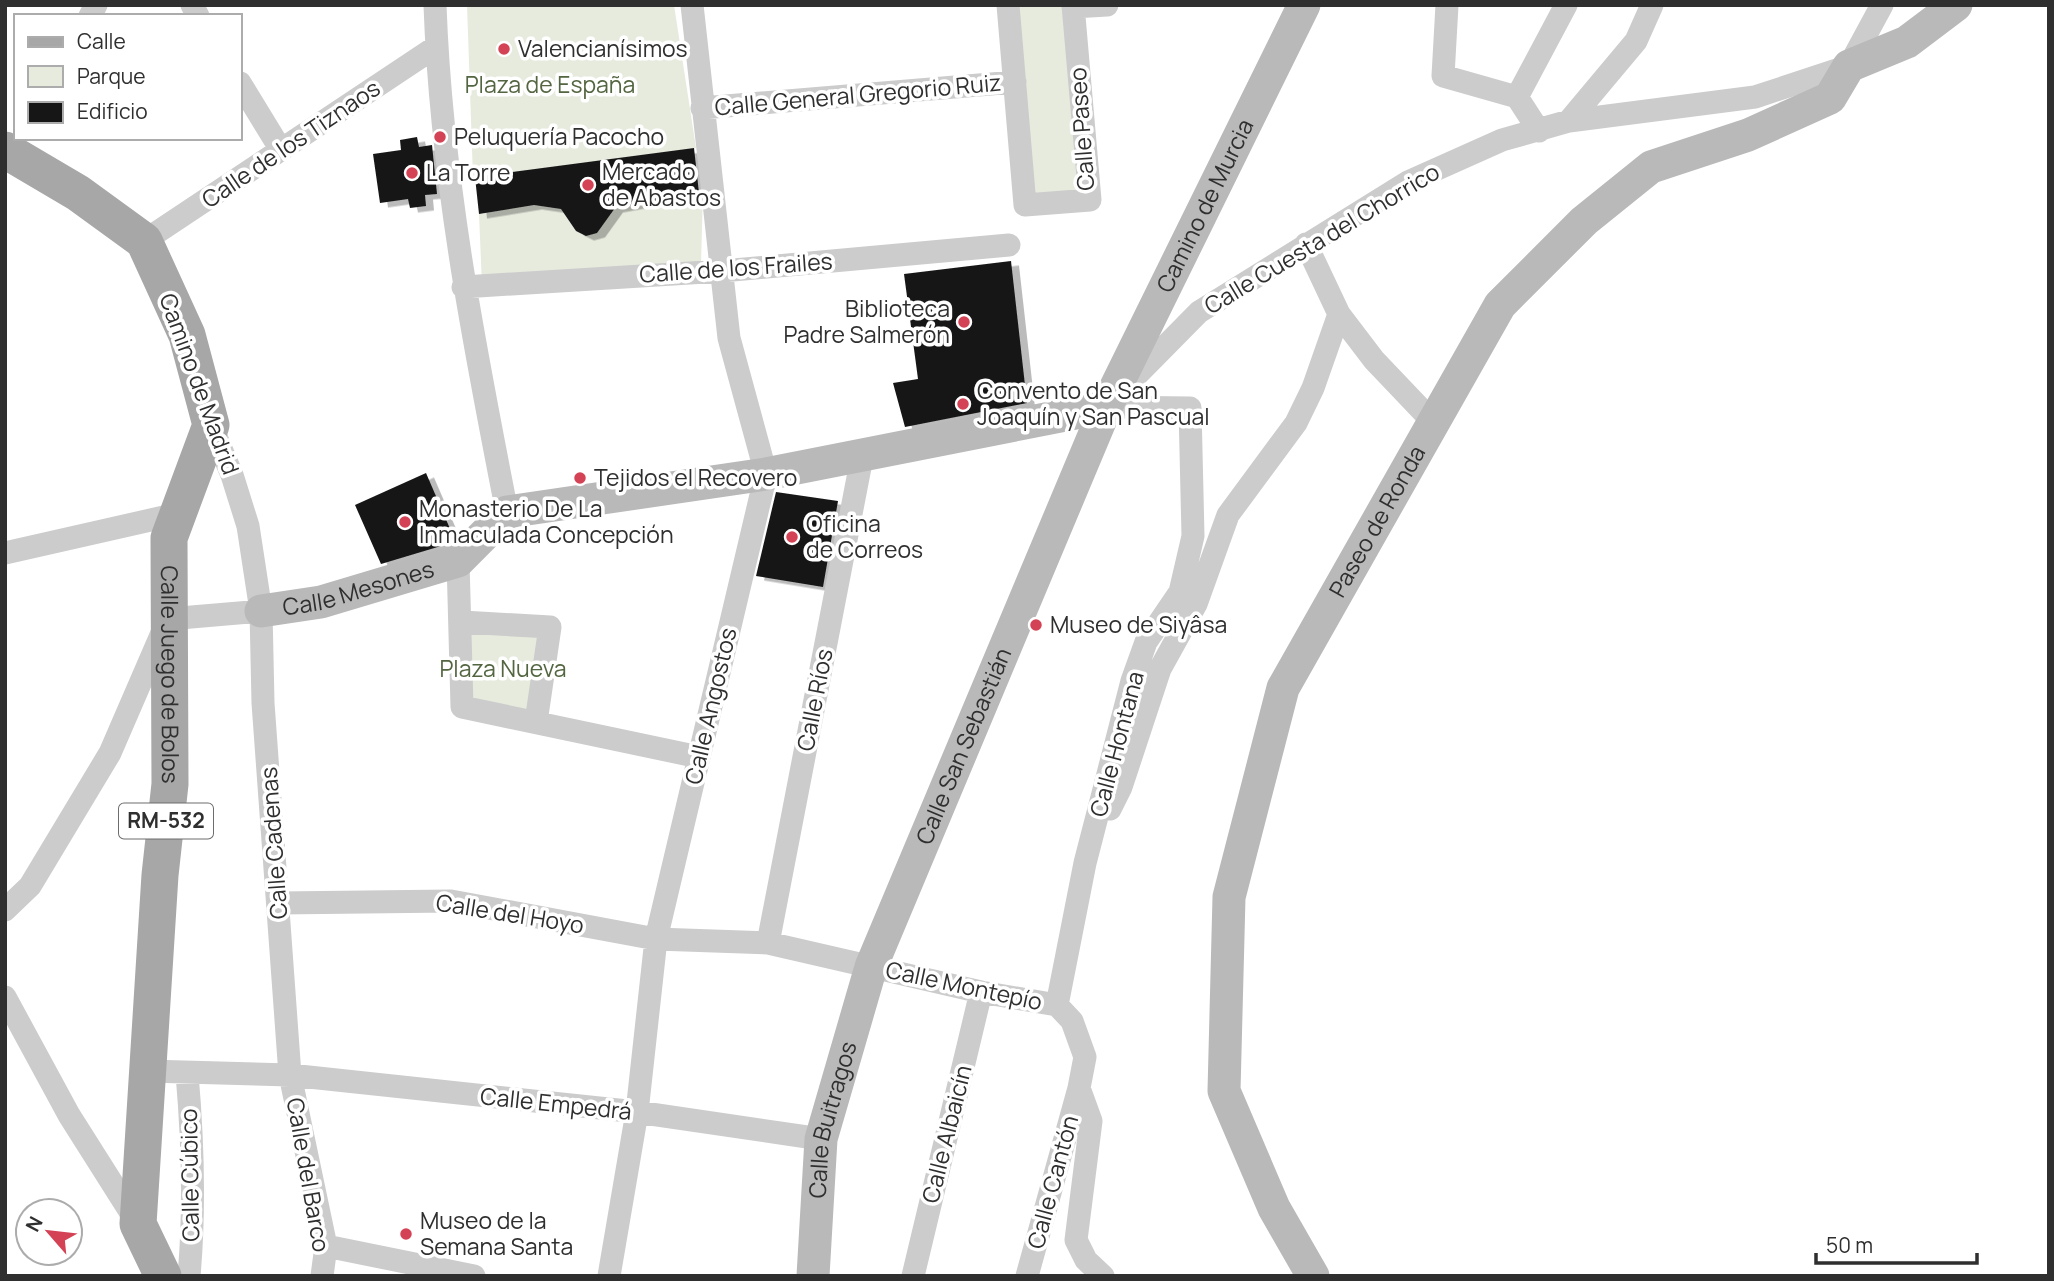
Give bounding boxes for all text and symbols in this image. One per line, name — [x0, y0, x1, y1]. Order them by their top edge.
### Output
legend — [14, 14, 242, 140]
text: Calle — [77, 27, 126, 55]
place label: Valencianísimos — [518, 32, 688, 64]
marker: Valencianísimos — [496, 41, 512, 57]
text: Parque — [77, 62, 146, 90]
street label: Calle General Gregorio Ruiz — [713, 66, 1002, 122]
street label: Calle Paseo — [1061, 66, 1101, 192]
park label: Plaza de España — [465, 68, 635, 100]
street label: Calle de los Tiznaos — [195, 72, 386, 215]
text: Edificio — [77, 97, 148, 125]
street label: Camino de Murcia — [1148, 113, 1260, 297]
place label: Peluquería Pacocho — [454, 120, 664, 152]
marker: Peluquería Pacocho — [432, 129, 448, 145]
place label: Mercado de Abastos — [602, 155, 721, 213]
street label: Calle Cuesta del Chorrico — [1198, 155, 1445, 321]
place label: La Torre — [426, 156, 510, 188]
marker: La Torre — [404, 165, 420, 181]
marker: Mercado de Abastos — [580, 177, 596, 193]
street label: Calle de los Frailes — [638, 244, 834, 290]
street label: Camino de Madrid — [152, 289, 248, 479]
place label: Biblioteca Padre Salmerón — [784, 292, 950, 350]
marker: Biblioteca Padre Salmerón — [956, 314, 972, 330]
place label: Convento de San Joaquín y San Pascual — [977, 374, 1210, 432]
marker: Convento de San Joaquín y San Pascual — [955, 396, 971, 412]
street label: Paseo de Ronda — [1321, 439, 1432, 603]
place label: Tejidos el Recovero — [594, 461, 797, 493]
marker: Tejidos el Recovero — [572, 470, 588, 486]
place label: Monasterio De La Inmaculada Concepción — [419, 492, 674, 550]
place label: Oficina de Correos — [806, 507, 923, 565]
marker: Monasterio De La Inmaculada Concepción — [397, 514, 413, 530]
marker: Oficina de Correos — [784, 529, 800, 545]
street label: Calle Mesones — [280, 552, 438, 623]
street label: Calle Juego de Bolos — [154, 565, 187, 784]
place label: Museo de Siyâsa — [1050, 608, 1227, 640]
marker: Museo de Siyâsa — [1028, 617, 1044, 633]
street label: Calle Angostos — [676, 624, 744, 787]
street label: Calle San Sebastián — [907, 642, 1018, 849]
street label: Calle Ríos — [788, 646, 840, 754]
park label: Plaza Nueva — [439, 652, 567, 684]
street label: Calle Hontana — [1081, 667, 1151, 820]
street label: Calle Cadenas — [252, 766, 294, 920]
road number: RM-532 — [119, 804, 213, 838]
street label: Calle del Hoyo — [434, 886, 586, 940]
street label: Calle Montepío — [883, 953, 1045, 1017]
street label: Calle Buitragos — [801, 1037, 864, 1199]
street label: Calle Albaicín — [913, 1061, 979, 1206]
street label: Calle Empedrá — [479, 1079, 633, 1127]
street label: Calle del Barco — [280, 1095, 338, 1254]
street label: Calle Cúbico — [172, 1108, 206, 1242]
street label: Calle Cantón — [1019, 1111, 1085, 1252]
north arrow — [14, 1197, 84, 1267]
place label: Museo de la Semana Santa — [420, 1204, 573, 1262]
text: N — [19, 1212, 49, 1236]
scale bar — [1816, 1222, 1977, 1266]
marker: Museo de la Semana Santa — [398, 1226, 414, 1242]
text: 50 m — [1826, 1231, 1873, 1259]

